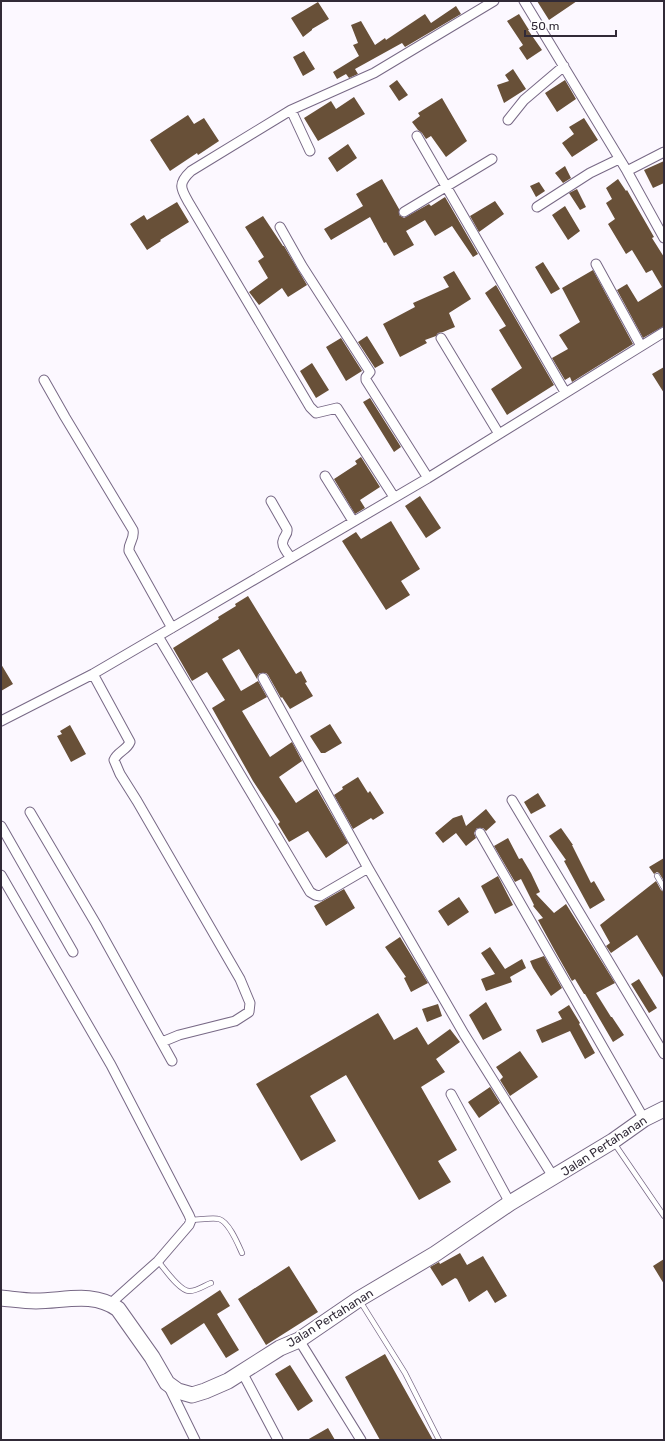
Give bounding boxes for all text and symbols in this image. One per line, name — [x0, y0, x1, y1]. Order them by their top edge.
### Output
scale bar — [525, 12, 616, 38]
text: 50 m — [531, 19, 559, 33]
street label: Jalan Pertahanan — [559, 1113, 649, 1179]
street label: Jalan Pertahanan — [284, 1286, 376, 1350]

